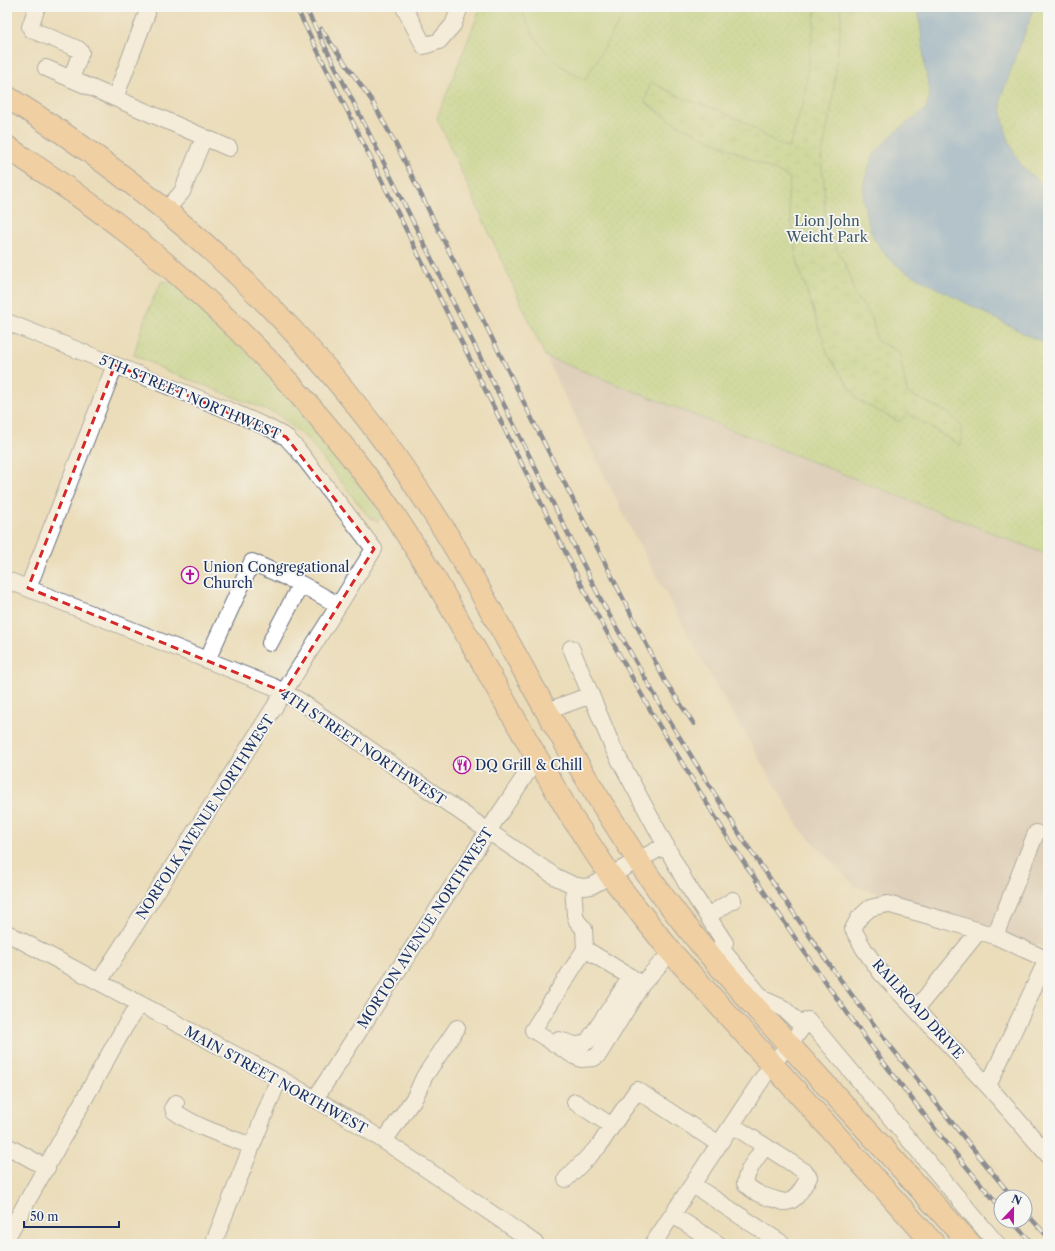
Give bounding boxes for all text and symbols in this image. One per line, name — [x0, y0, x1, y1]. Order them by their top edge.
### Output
park label: Lion John Weicht Park — [785, 212, 869, 246]
street label: 5TH STREET NORTHWEST — [97, 351, 284, 444]
place label: Union Congregational Church — [203, 558, 349, 592]
church icon: Union Congregational Church — [180, 565, 200, 585]
street label: 4TH STREET NORTHWEST — [277, 685, 450, 809]
street label: NORFOLK AVENUE NORTHWEST — [132, 711, 278, 923]
restaurant icon: DQ Grill & Chill — [452, 755, 472, 775]
place label: DQ Grill & Chill — [475, 756, 582, 774]
street label: MORTON AVENUE NORTHWEST — [353, 824, 497, 1032]
street label: RAILROAD DRIVE — [868, 955, 968, 1063]
street label: MAIN STREET NORTHWEST — [181, 1022, 371, 1138]
north arrow — [993, 1189, 1033, 1229]
text: N — [1010, 1191, 1024, 1208]
scale bar — [24, 1203, 119, 1229]
text: 50 m — [30, 1209, 59, 1224]

